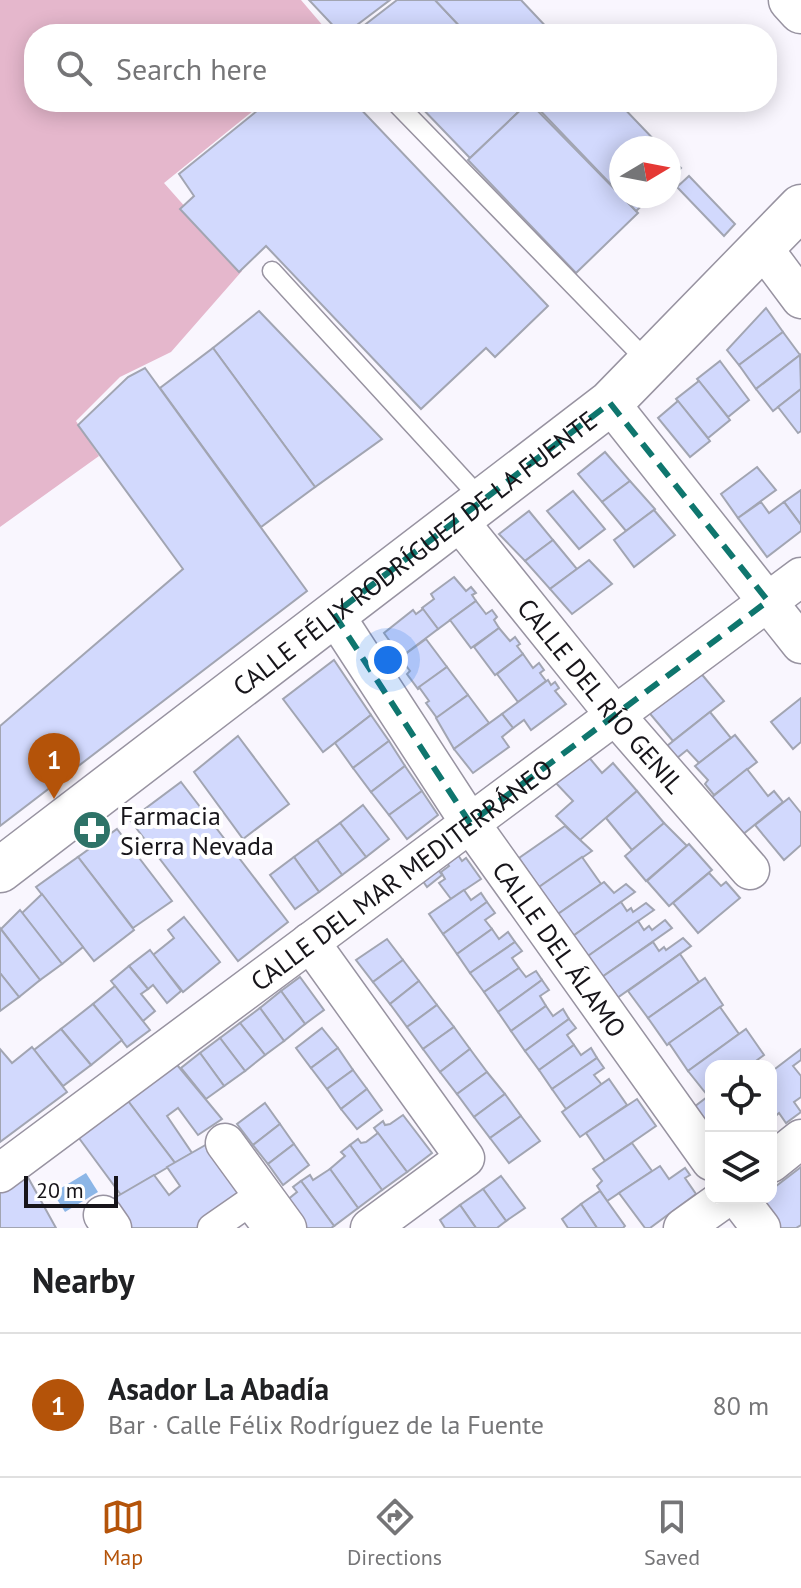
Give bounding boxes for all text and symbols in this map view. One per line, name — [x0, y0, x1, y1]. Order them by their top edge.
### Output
search box — [24, 24, 777, 112]
icon: search — [52, 46, 96, 90]
text: Search here — [116, 49, 267, 88]
north arrow — [609, 136, 681, 208]
street label: CALLE FÉLIX RODRÍGUEZ DE LA FUENTE — [226, 403, 603, 702]
street label: CALLE DEL RÍO GENIL — [511, 591, 692, 800]
your location — [368, 640, 408, 680]
pin: 1 — [28, 733, 80, 799]
street label: CALLE DEL MAR MEDITERRÁNEO — [244, 751, 559, 998]
place label: Farmacia Sierra Nevada — [120, 799, 274, 862]
pharmacy icon: Farmacia Sierra Nevada — [71, 809, 113, 851]
street label: CALLE DEL ÁLAMO — [486, 854, 634, 1044]
map controls — [705, 1060, 777, 1204]
button: locate — [705, 1060, 777, 1132]
button: layers — [705, 1132, 777, 1204]
scale bar — [24, 1172, 118, 1208]
text: 20 m — [36, 1176, 84, 1204]
text: Nearby — [32, 1258, 134, 1302]
text: Asador La Abadía — [108, 1369, 329, 1408]
text: 1 — [51, 1389, 65, 1422]
text: 80 m — [713, 1389, 769, 1422]
text: Bar · Calle Félix Rodríguez de la Fuente — [108, 1408, 544, 1441]
tab: Map — [101, 1495, 145, 1571]
tab: Directions — [347, 1495, 442, 1571]
tab: Saved — [644, 1495, 700, 1571]

